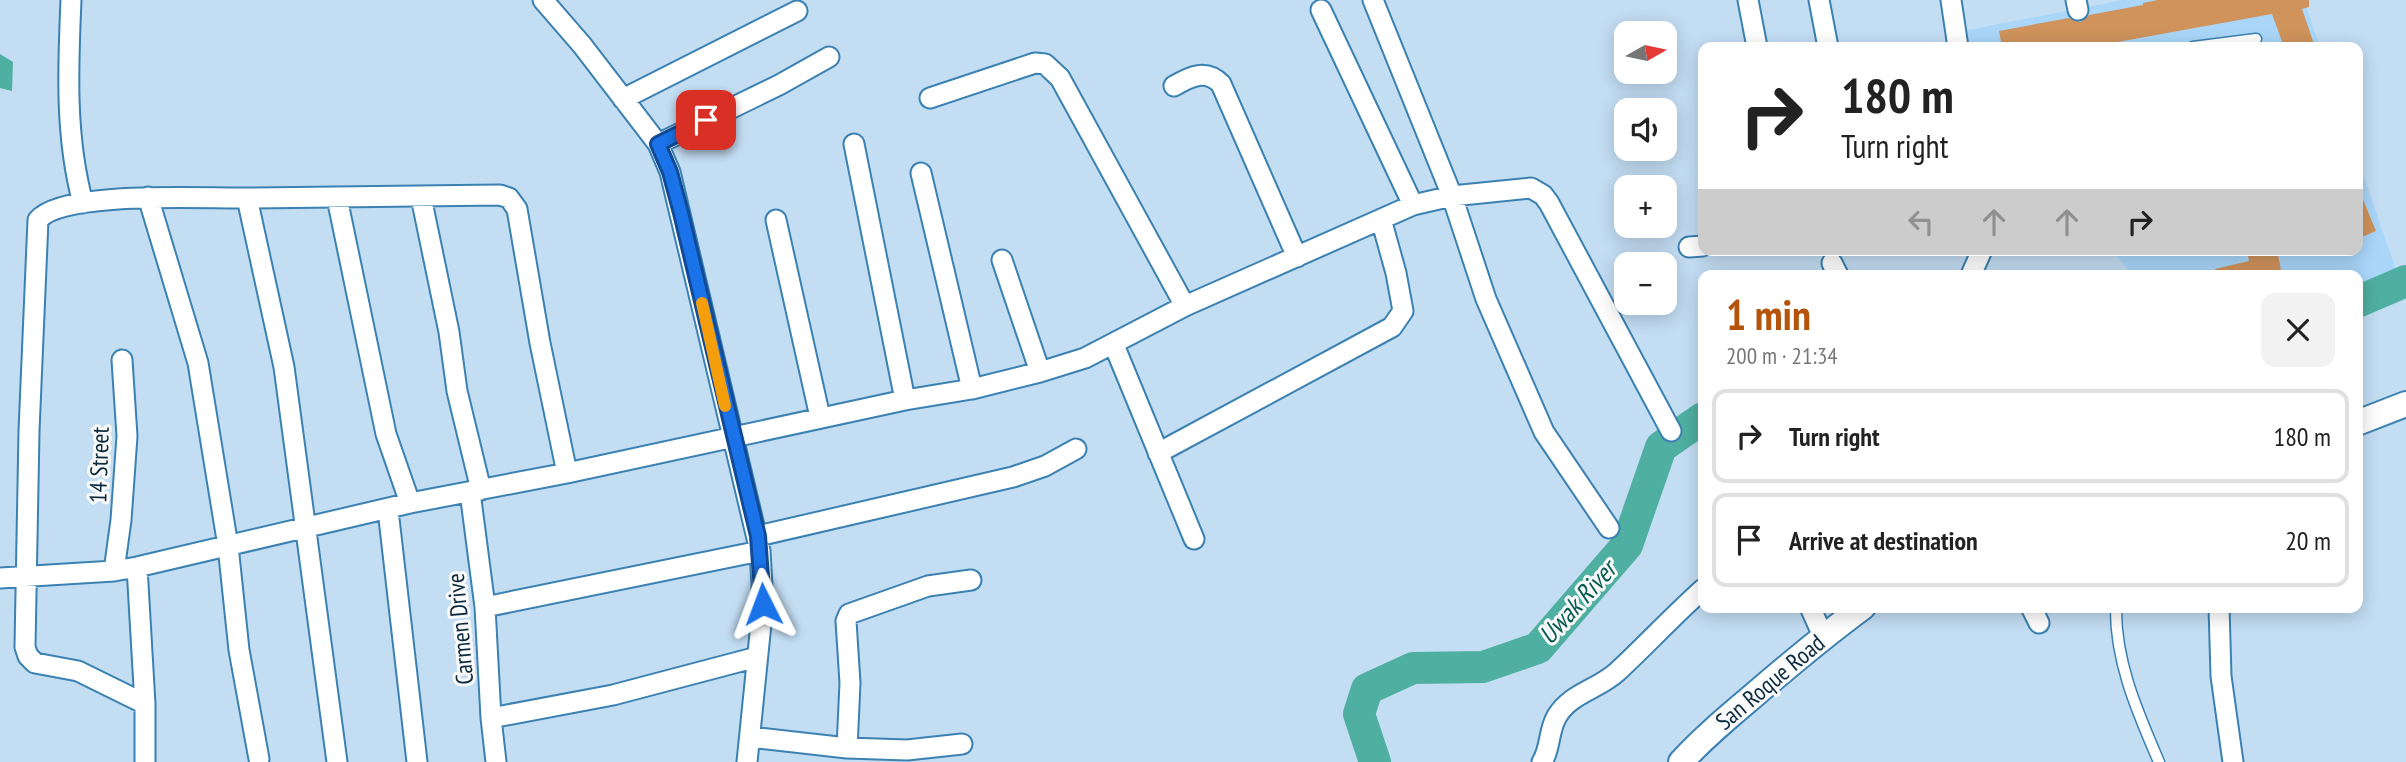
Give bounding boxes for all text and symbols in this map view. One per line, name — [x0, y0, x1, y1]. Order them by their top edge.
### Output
north arrow — [1614, 21, 1676, 84]
map controls — [1614, 21, 1677, 315]
text: 180 m — [1841, 63, 1954, 127]
icon: right — [1726, 70, 1817, 161]
pin — [676, 90, 736, 150]
button: sound — [1614, 98, 1677, 161]
icon: arrive — [687, 101, 725, 139]
text: Turn right — [1841, 125, 1949, 167]
button: + — [1614, 175, 1677, 238]
icon: left — [1902, 203, 1940, 241]
icon: ahead — [1975, 203, 2013, 241]
icon: ahead — [2048, 203, 2086, 241]
icon: right — [2121, 203, 2159, 241]
button: − — [1614, 252, 1677, 315]
text: 1 min — [1726, 287, 1811, 342]
button: close — [2261, 293, 2335, 367]
text: 200 m · 21:34 — [1726, 341, 1838, 370]
icon: right — [1730, 417, 1768, 455]
text: Turn right — [1789, 420, 1880, 453]
text: 180 m — [2273, 420, 2331, 453]
street label: 14 Street — [82, 426, 116, 504]
icon: arrive — [1730, 521, 1768, 559]
text: Arrive at destination — [1789, 524, 1978, 557]
text: 20 m — [2285, 524, 2331, 557]
water label: Uwak River — [1531, 551, 1625, 650]
position arrow — [726, 567, 800, 641]
street label: Carmen Drive — [440, 572, 480, 686]
street label: San Roque Road — [1709, 627, 1831, 737]

